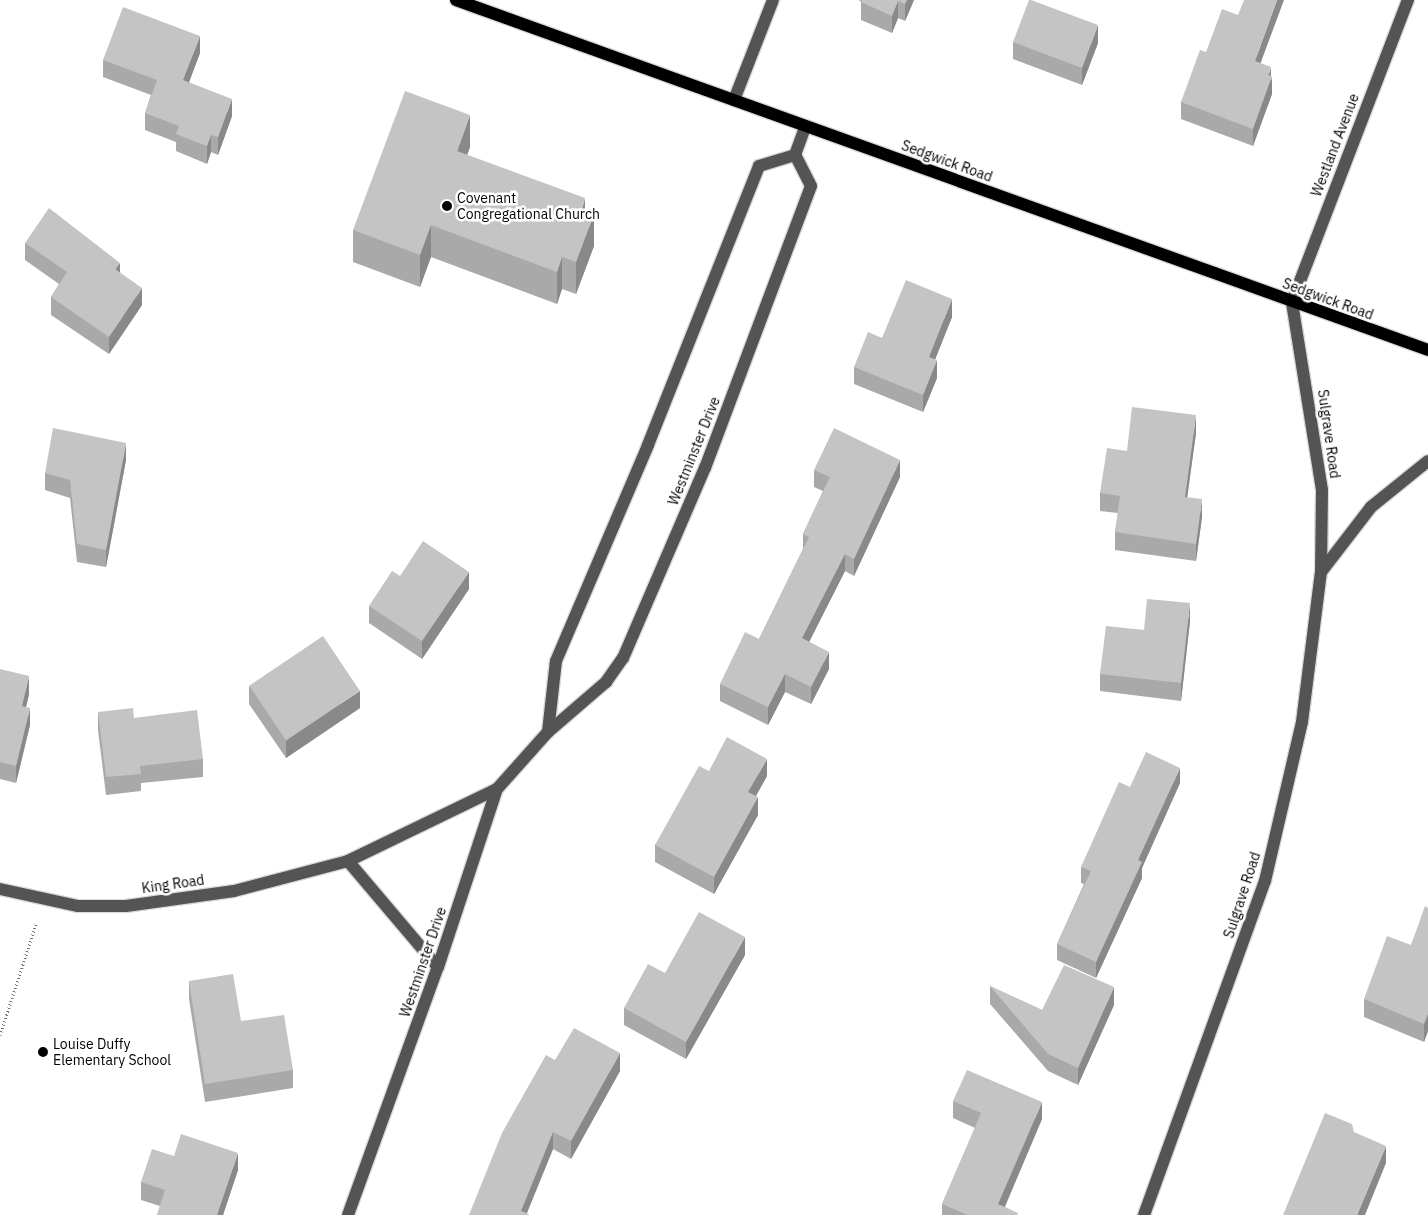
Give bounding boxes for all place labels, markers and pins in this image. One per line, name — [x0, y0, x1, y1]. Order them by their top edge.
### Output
place label: Covenant Congregational Church — [457, 190, 600, 222]
marker: Covenant Congregational Church — [441, 200, 453, 212]
place label: Louise Duffy Elementary School — [53, 1036, 171, 1068]
marker: Louise Duffy Elementary School — [37, 1046, 49, 1058]

